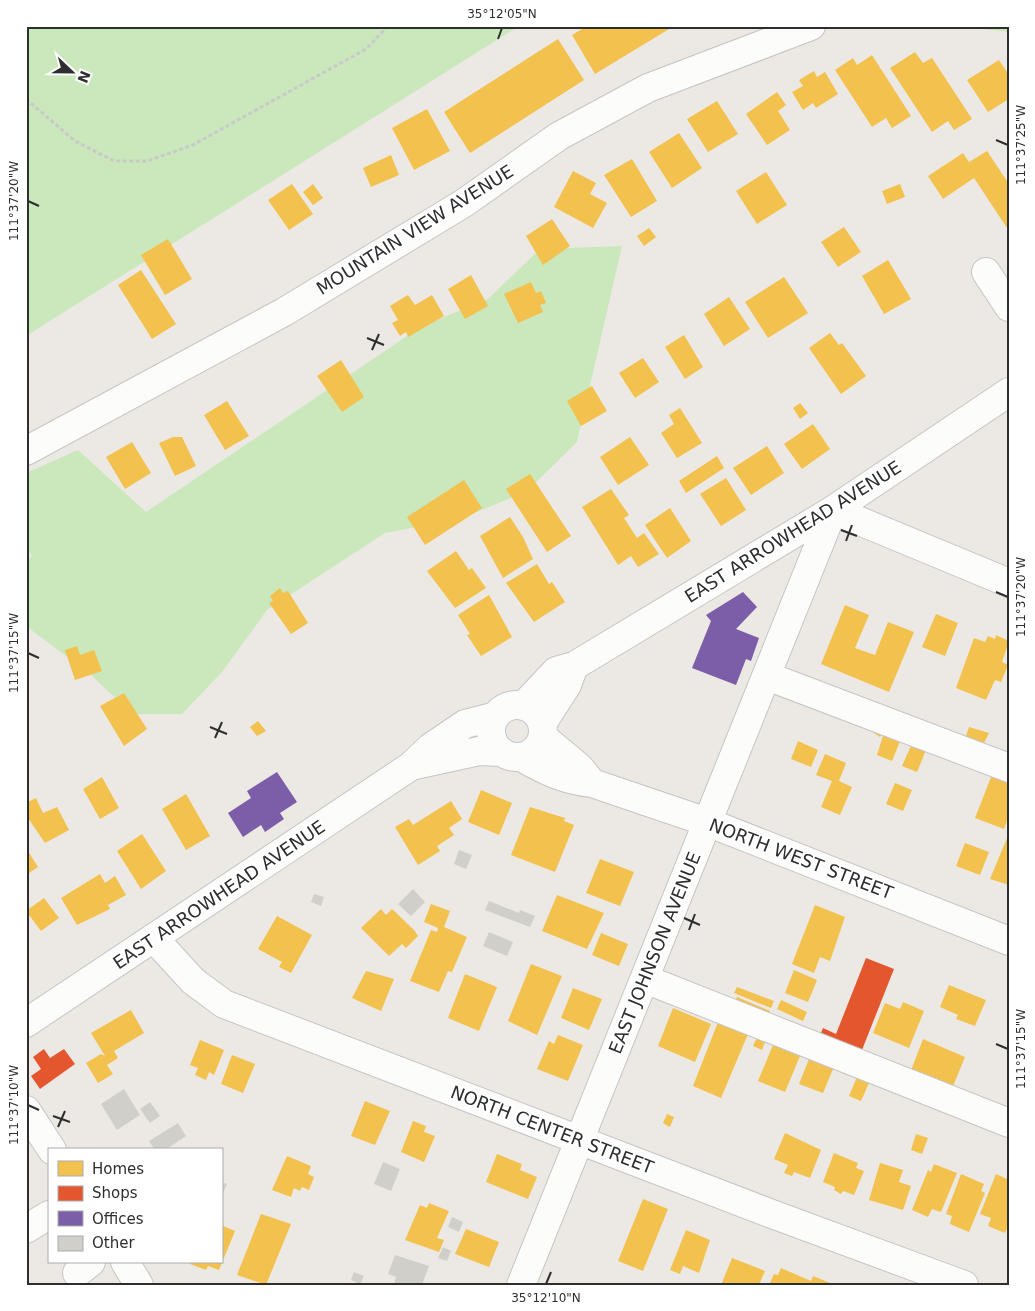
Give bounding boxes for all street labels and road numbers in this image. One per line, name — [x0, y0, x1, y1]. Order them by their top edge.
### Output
street label: MOUNTAIN VIEW AVENUE — [312, 160, 517, 299]
street label: EAST ARROWHEAD AVENUE — [681, 456, 905, 607]
street label: NORTH WEST STREET — [706, 814, 897, 904]
street label: EAST ARROWHEAD AVENUE — [109, 816, 329, 973]
street label: EAST JOHNSON AVENUE — [604, 849, 705, 1057]
street label: NORTH CENTER STREET — [448, 1081, 658, 1178]

